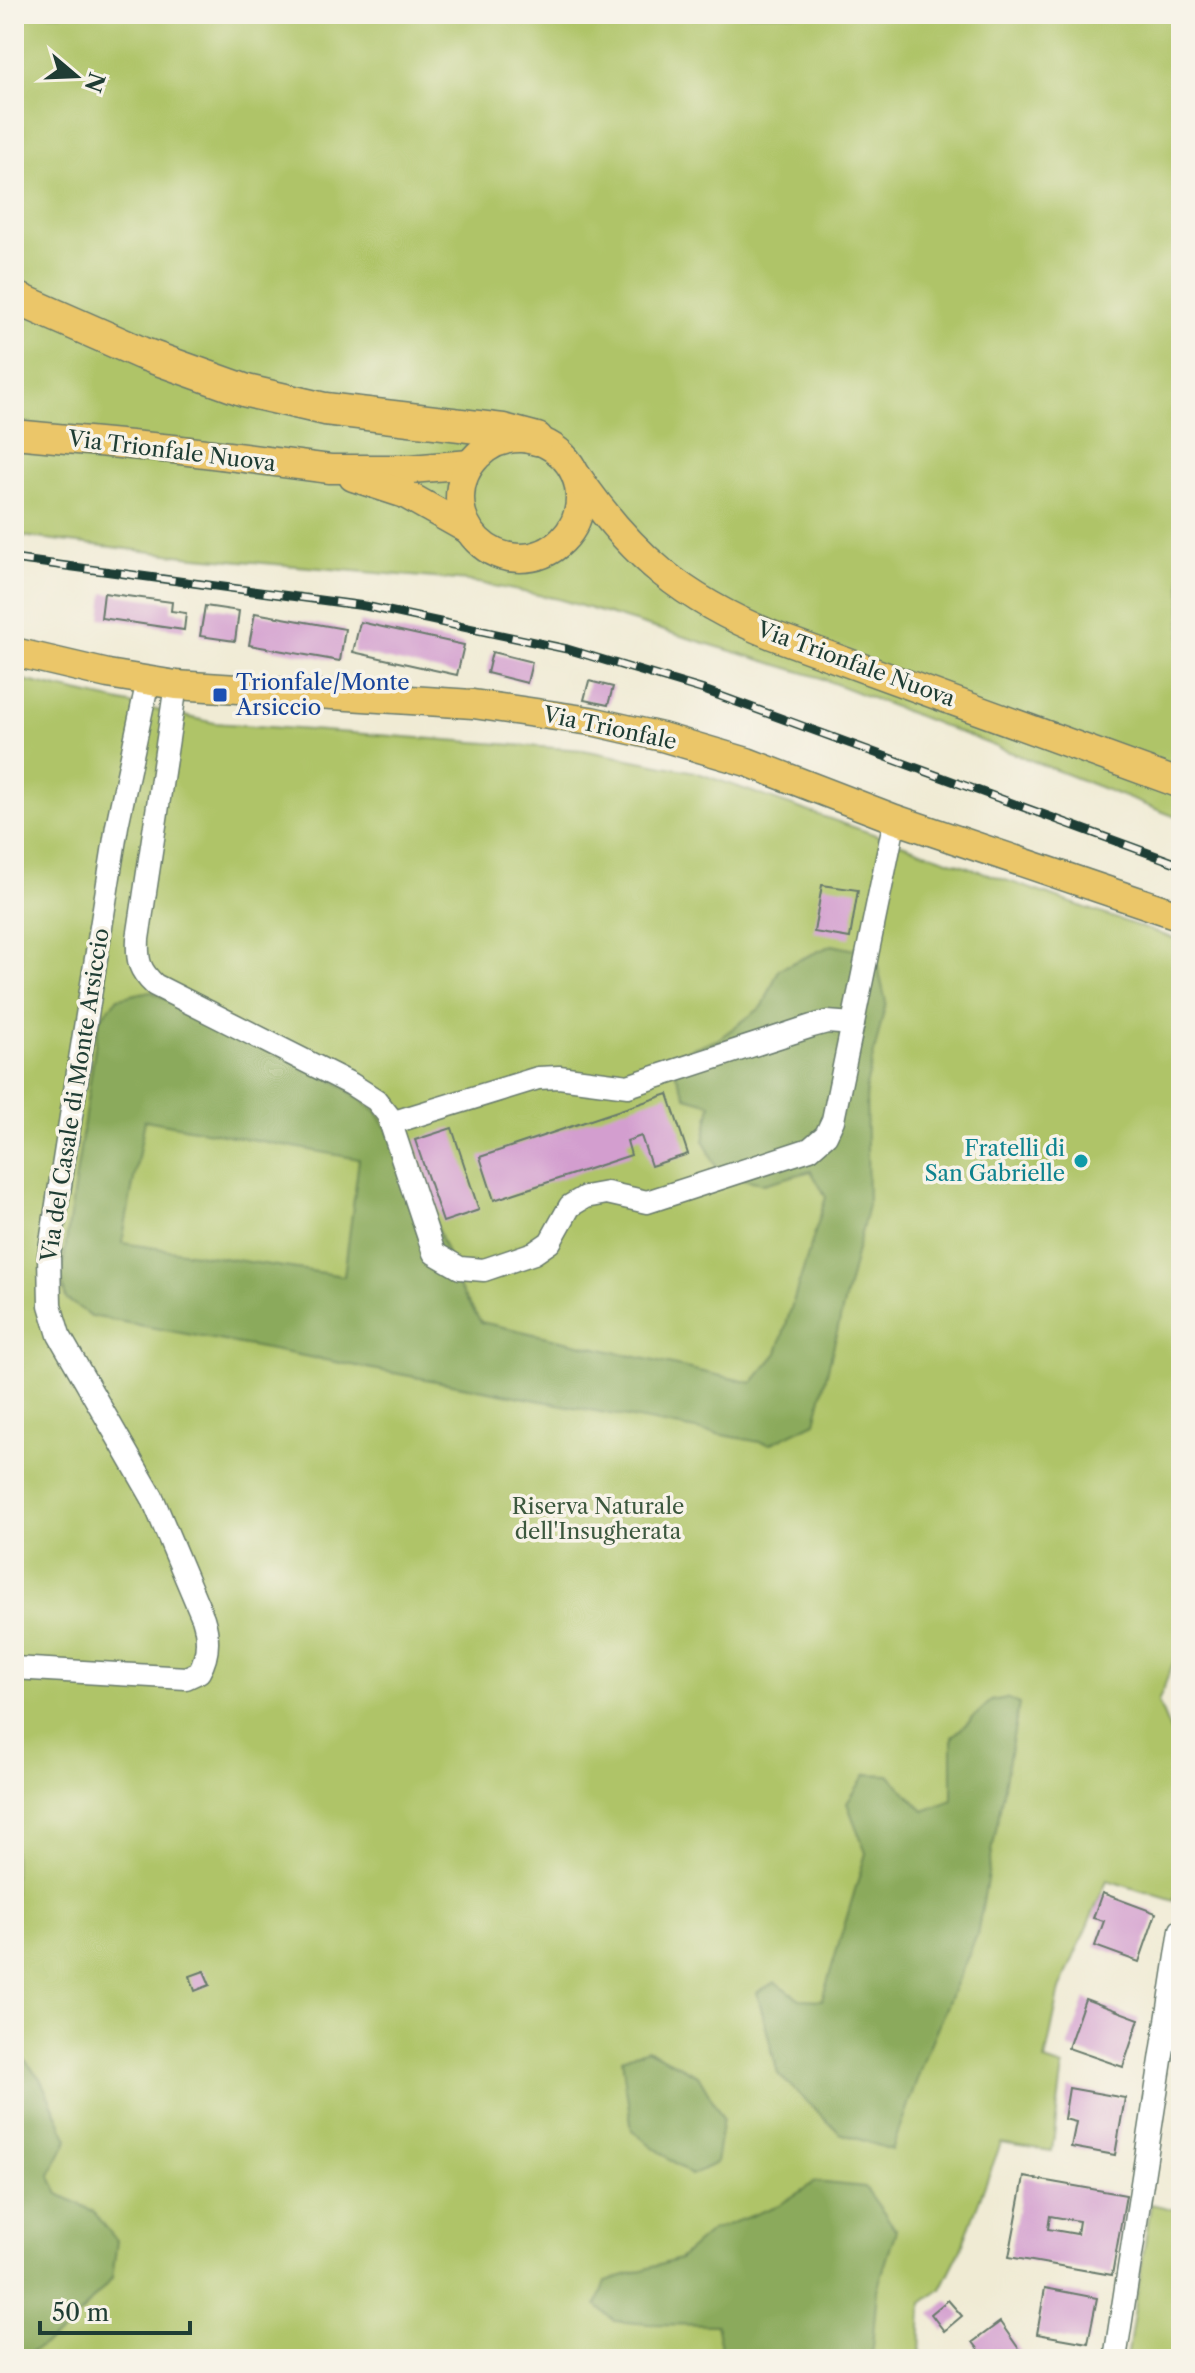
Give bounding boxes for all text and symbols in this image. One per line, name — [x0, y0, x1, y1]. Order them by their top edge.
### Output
north arrow — [36, 36, 116, 116]
text: N — [79, 69, 110, 96]
street label: Via Trionfale Nuova — [66, 425, 278, 477]
street label: Via Trionfale Nuova — [752, 615, 959, 713]
place label: Trionfale/Monte Arsiccio — [235, 669, 410, 721]
marker: Trionfale/Monte Arsiccio — [211, 686, 229, 704]
street label: Via Trionfale — [540, 700, 679, 755]
street label: Via del Casale di Monte Arsiccio — [35, 926, 115, 1265]
place label: Fratelli di San Gabrielle — [924, 1135, 1065, 1187]
marker: Fratelli di San Gabrielle — [1072, 1152, 1090, 1170]
park label: Riserva Naturale dell'Insugherata — [512, 1493, 684, 1545]
scale bar — [40, 2285, 190, 2335]
text: 50 m — [52, 2298, 109, 2327]

